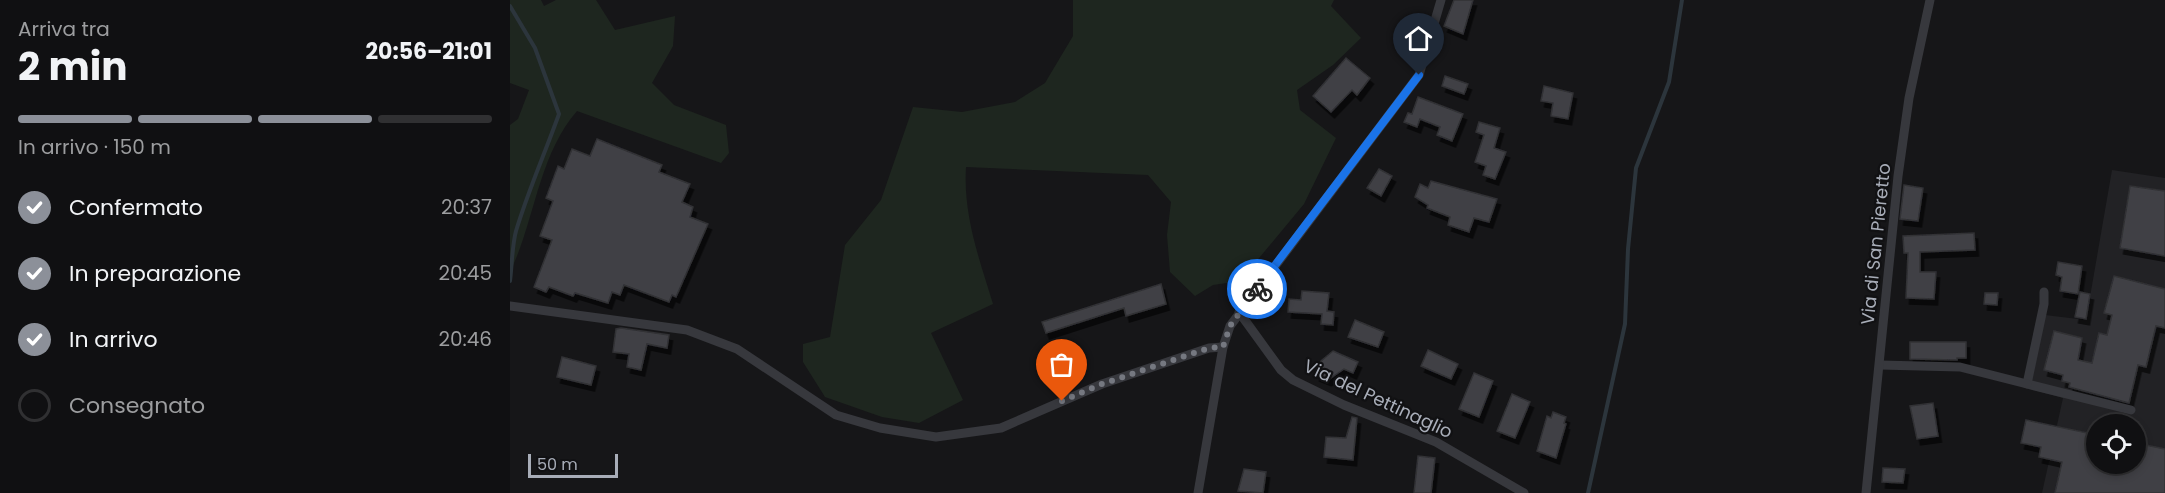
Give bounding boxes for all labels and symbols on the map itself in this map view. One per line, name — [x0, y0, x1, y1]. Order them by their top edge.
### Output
pin — [1393, 13, 1444, 75]
street label: Via di San Pieretto — [1855, 162, 1896, 326]
courier — [1227, 259, 1287, 319]
pin — [1036, 339, 1087, 401]
street label: Via del Pettinaglio — [1300, 353, 1457, 444]
scale bar — [528, 451, 618, 478]

